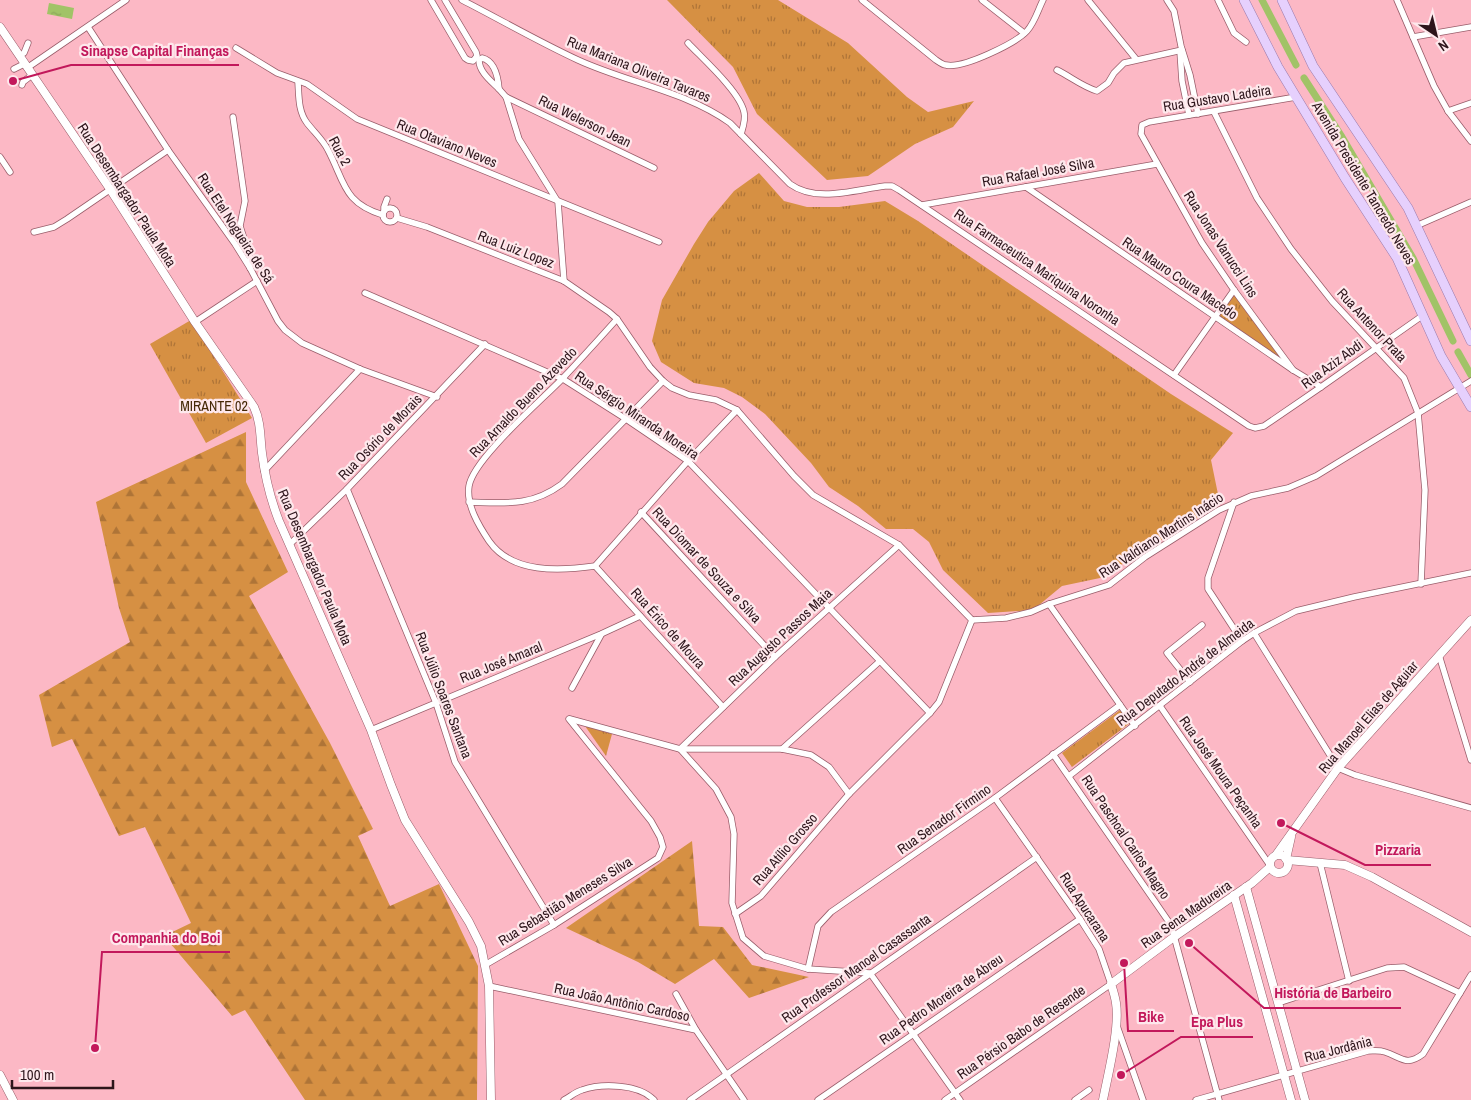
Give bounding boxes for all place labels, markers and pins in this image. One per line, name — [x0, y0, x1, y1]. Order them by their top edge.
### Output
callout: Sinapse Capital Finanças — [71, 35, 239, 65]
callout: Pizzaria — [1365, 835, 1431, 865]
callout: Companhia do Boi — [102, 922, 230, 952]
callout: História de Barbeiro — [1264, 978, 1401, 1008]
callout: Bike — [1128, 1001, 1174, 1031]
callout: Epa Plus — [1181, 1007, 1253, 1037]

